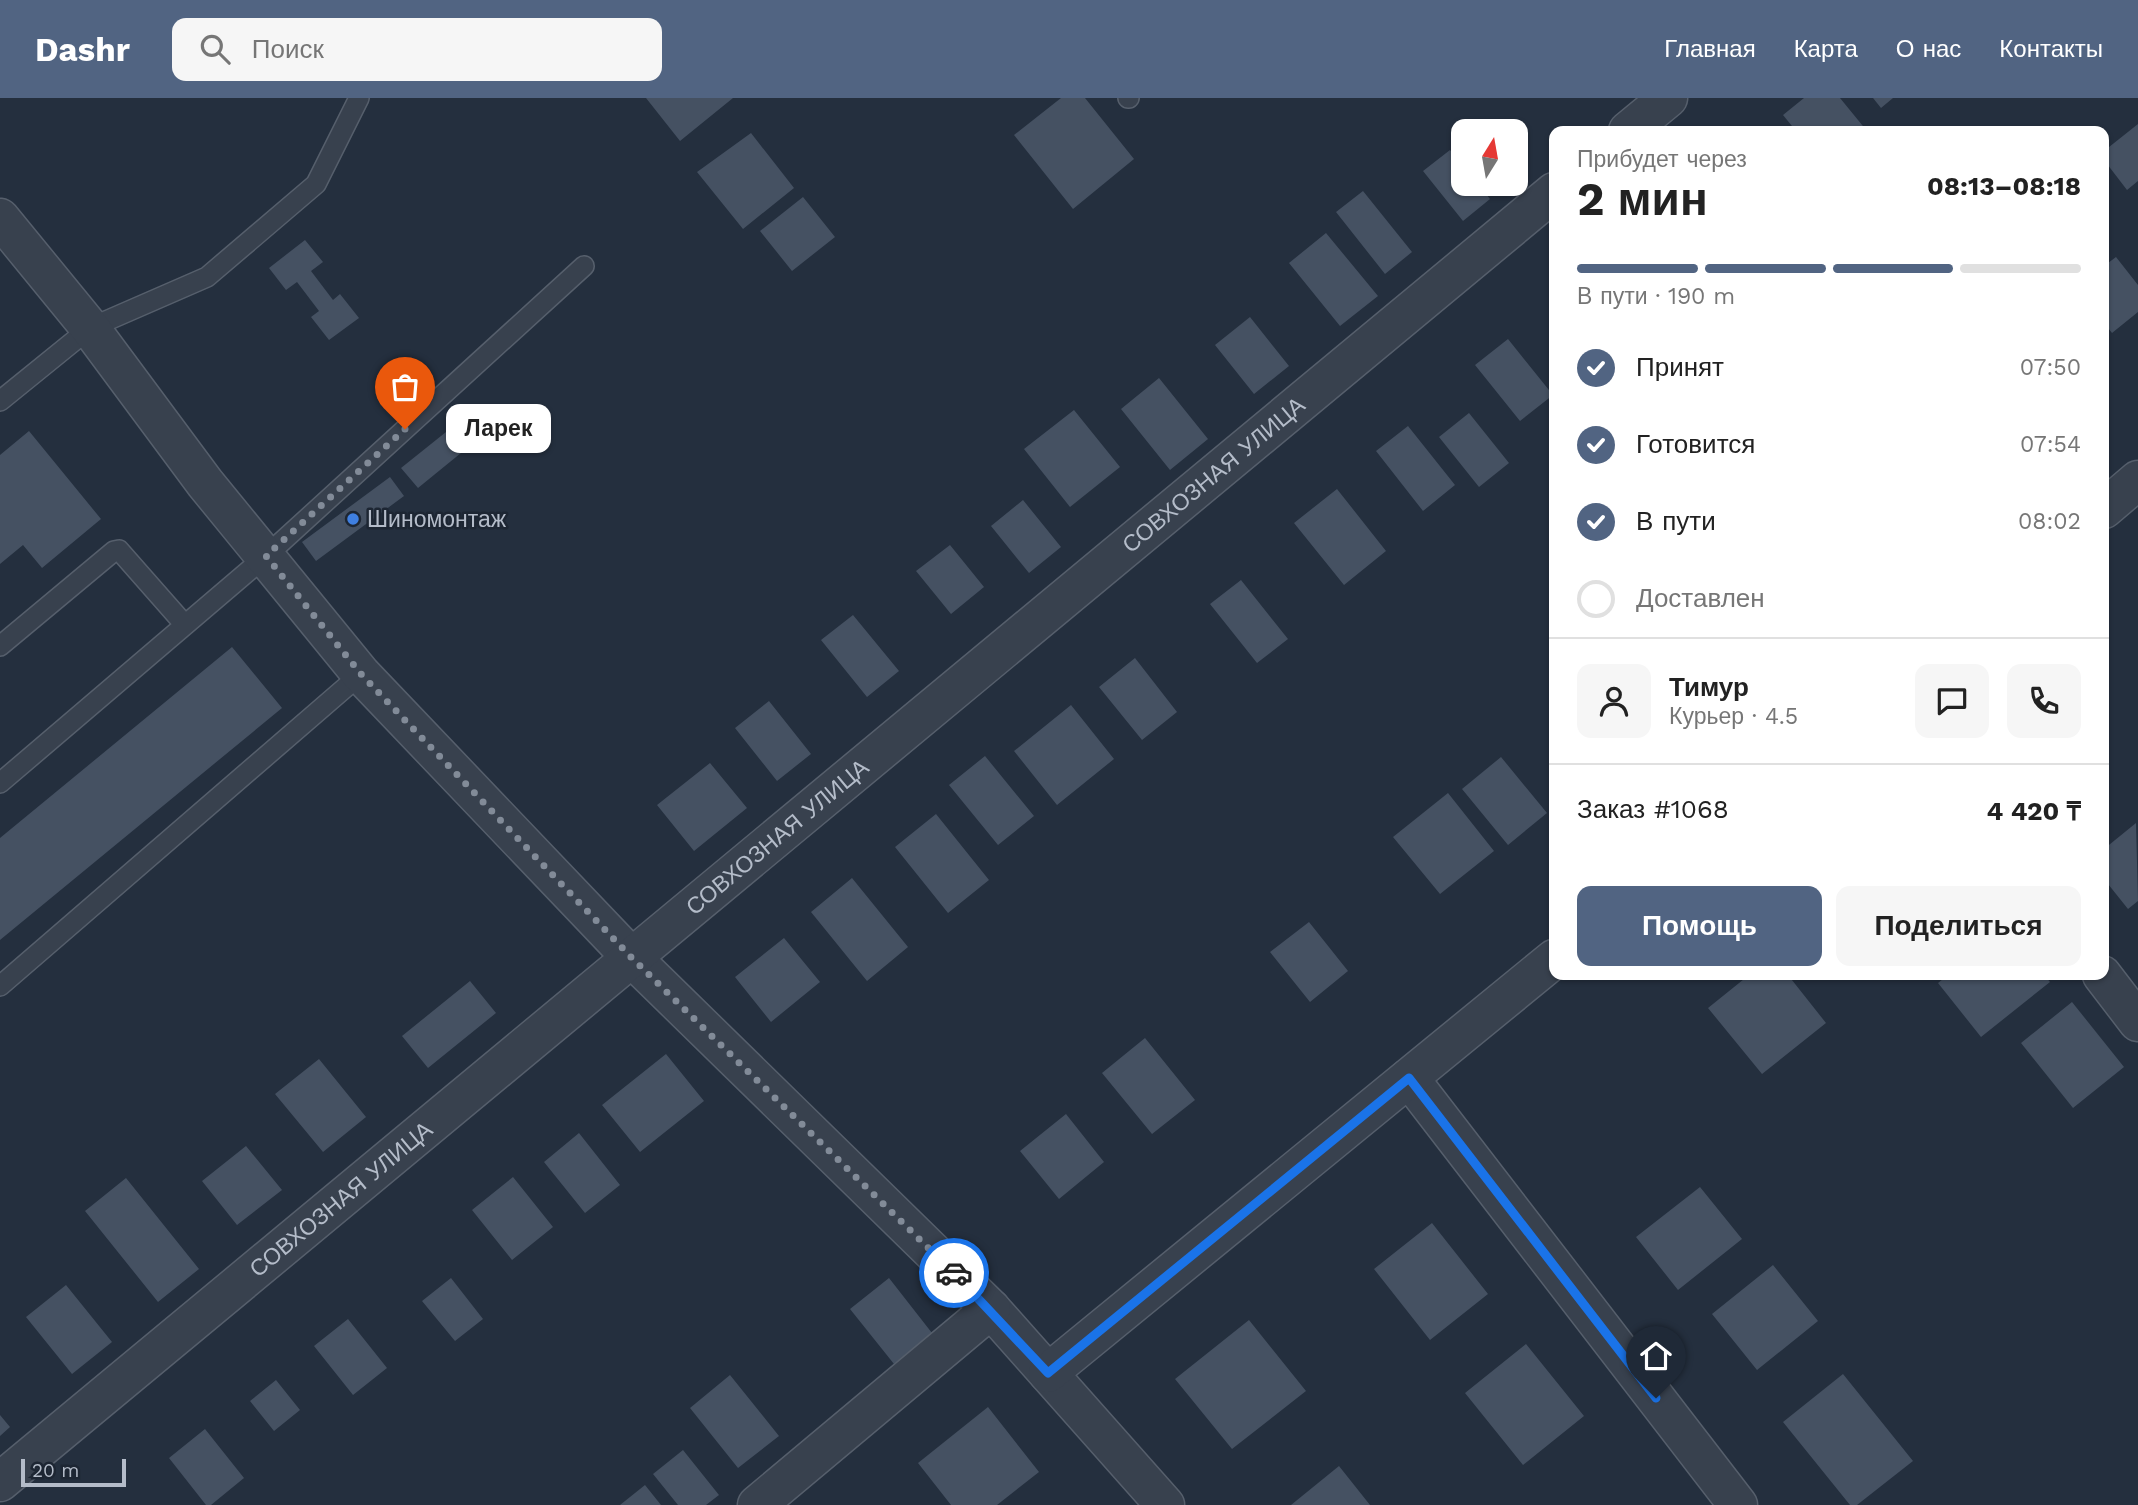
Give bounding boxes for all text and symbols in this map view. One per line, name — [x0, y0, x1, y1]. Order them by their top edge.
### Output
search box — [172, 18, 662, 81]
text: Dashr — [35, 30, 130, 69]
icon: search — [196, 30, 234, 68]
text: Поиск — [252, 34, 324, 64]
text: Главная — [1664, 35, 1756, 63]
text: Карта — [1794, 35, 1858, 63]
text: О нас — [1896, 35, 1961, 63]
text: Контакты — [1999, 35, 2103, 63]
north arrow — [1451, 119, 1528, 196]
map controls — [1451, 119, 1528, 196]
text: Прибудет через — [1577, 146, 1747, 173]
text: 08:13–08:18 — [1927, 171, 2081, 201]
text: 2 мин — [1577, 172, 1708, 226]
text: В пути · 190 m — [1577, 283, 1735, 310]
icon: check — [1577, 349, 1615, 387]
text: Принят — [1636, 352, 1724, 382]
text: 07:50 — [2020, 354, 2081, 381]
pin — [375, 357, 435, 429]
icon: bag — [386, 368, 424, 406]
street label: СОВХОЗНАЯ УЛИЦА — [1117, 391, 1311, 558]
callout: Ларек — [447, 404, 552, 454]
text: Ларек — [465, 415, 532, 442]
icon: check — [1577, 426, 1615, 464]
text: Готовится — [1636, 429, 1755, 459]
text: 07:54 — [2020, 431, 2081, 458]
icon: check — [1577, 503, 1615, 541]
place label: Шиномонтаж — [367, 506, 507, 533]
text: В пути — [1636, 506, 1716, 536]
text: 08:02 — [2018, 508, 2081, 535]
marker: Шиномонтаж — [345, 511, 361, 527]
text: Доставлен — [1636, 583, 1765, 613]
button: person — [1577, 664, 1651, 738]
button: chat — [1915, 664, 1989, 738]
button: phone — [2007, 664, 2081, 738]
text: Тимур — [1669, 672, 1749, 702]
text: Курьер · 4.5 — [1669, 703, 1798, 730]
street label: СОВХОЗНАЯ УЛИЦА — [680, 753, 874, 920]
text: Заказ #1068 — [1577, 794, 1729, 824]
text: 4 420 ₸ — [1986, 796, 2081, 826]
button: Помощь — [1577, 886, 1822, 966]
button: Поделиться — [1836, 886, 2081, 966]
street label: СОВХОЗНАЯ УЛИЦА — [244, 1115, 438, 1283]
courier — [919, 1238, 989, 1308]
icon: car — [935, 1254, 973, 1292]
pin — [1626, 1326, 1686, 1398]
icon: home — [1637, 1337, 1675, 1375]
scale bar — [21, 1456, 126, 1488]
text: 20 m — [32, 1459, 79, 1482]

